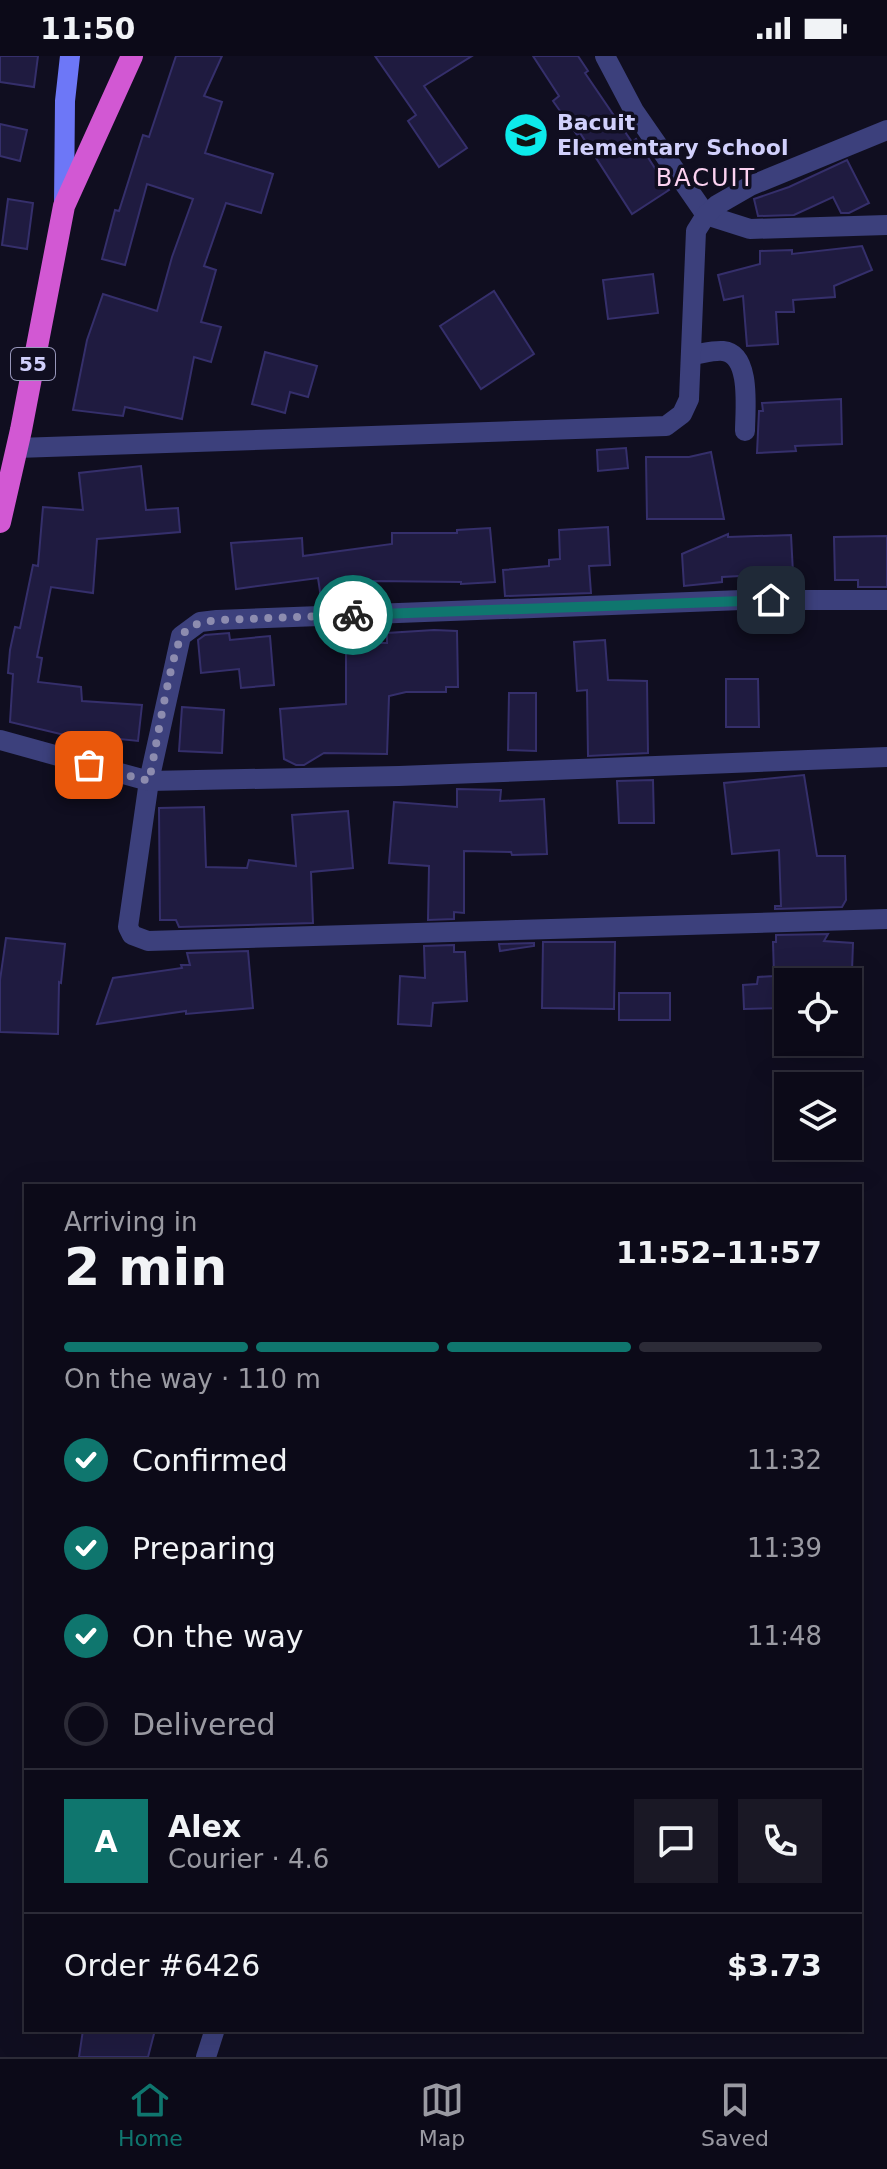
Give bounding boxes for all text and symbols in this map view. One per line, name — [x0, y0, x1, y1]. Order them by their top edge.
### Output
text: 11:50 — [40, 11, 136, 46]
place label: Bacuit Elementary School — [557, 110, 789, 160]
school or university icon: Bacuit Elementary School — [502, 111, 550, 159]
district label: BACUIT — [656, 164, 756, 192]
road number: 55 — [11, 348, 55, 380]
pin — [737, 566, 805, 634]
courier — [313, 575, 393, 655]
icon: home — [749, 578, 793, 622]
icon: bike — [331, 593, 375, 637]
pin — [55, 731, 123, 799]
icon: bag — [67, 743, 111, 787]
map controls — [774, 968, 862, 1160]
button: locate — [774, 968, 862, 1056]
button: layers — [774, 1072, 862, 1160]
text: Arriving in — [64, 1207, 198, 1237]
text: 11:52–11:57 — [616, 1235, 822, 1270]
text: 2 min — [64, 1237, 227, 1297]
text: On the way · 110 m — [64, 1364, 321, 1394]
icon: check — [64, 1438, 108, 1482]
text: Confirmed — [132, 1443, 288, 1478]
text: 11:32 — [747, 1445, 822, 1475]
icon: check — [64, 1526, 108, 1570]
text: Preparing — [132, 1531, 276, 1566]
text: 11:39 — [747, 1533, 822, 1563]
icon: check — [64, 1614, 108, 1658]
text: On the way — [132, 1619, 304, 1654]
text: 11:48 — [747, 1621, 822, 1651]
text: Delivered — [132, 1707, 276, 1742]
button: chat — [634, 1799, 718, 1883]
button: phone — [738, 1799, 822, 1883]
text: Alex — [168, 1809, 241, 1844]
text: A — [94, 1824, 118, 1859]
text: Courier · 4.6 — [168, 1844, 329, 1874]
text: Order #6426 — [64, 1948, 260, 1983]
text: $3.73 — [727, 1948, 822, 1983]
tab: Home — [118, 2078, 183, 2151]
tab: Map — [419, 2078, 465, 2151]
tab: Saved — [701, 2078, 769, 2151]

